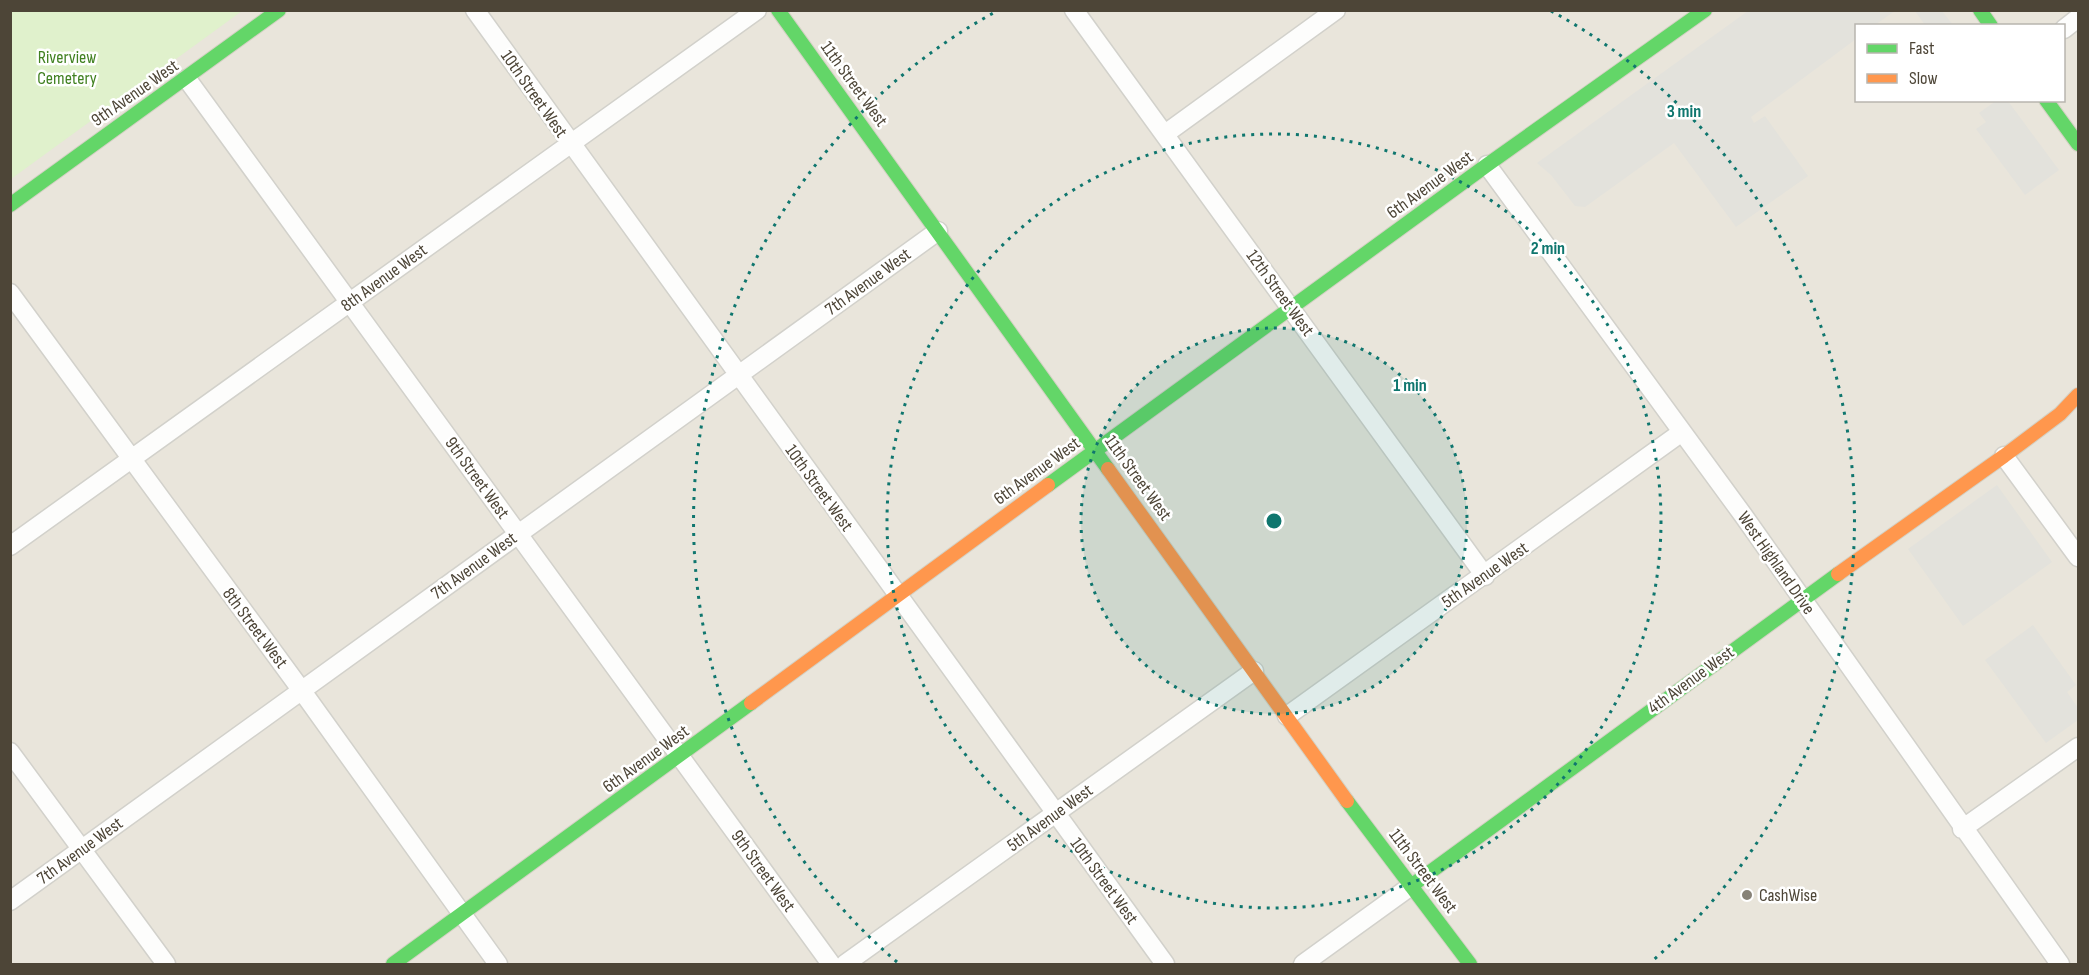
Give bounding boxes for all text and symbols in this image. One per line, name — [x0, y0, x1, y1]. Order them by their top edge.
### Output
legend — [1855, 24, 2065, 102]
street label: 11th Street West — [816, 37, 892, 131]
text: Fast — [1909, 38, 1935, 59]
street label: 10th Street West — [496, 46, 572, 142]
park label: Riverview Cemetery — [37, 47, 97, 89]
street label: 9th Avenue West — [87, 55, 183, 131]
text: Slow — [1909, 68, 1938, 89]
text: 3 min — [1667, 101, 1701, 122]
street label: 6th Avenue West — [1383, 146, 1478, 223]
text: 2 min — [1531, 238, 1565, 259]
street label: 8th Avenue West — [337, 239, 432, 316]
street label: 7th Avenue West — [821, 244, 915, 320]
street label: 12th Street West — [1242, 246, 1319, 341]
text: 1 min — [1393, 375, 1427, 396]
street label: 11th Street West — [1100, 431, 1176, 525]
street label: 6th Avenue West — [990, 432, 1085, 509]
street label: 9th Street West — [440, 433, 514, 523]
street label: 10th Street West — [781, 441, 858, 536]
street label: West Highland Drive — [1733, 508, 1819, 618]
centre of rings — [1264, 511, 1284, 531]
street label: 7th Avenue West — [427, 528, 521, 604]
street label: 5th Avenue West — [1438, 537, 1533, 612]
street label: 8th Street West — [218, 584, 292, 673]
street label: 4th Avenue West — [1644, 642, 1738, 718]
street label: 6th Avenue West — [599, 720, 694, 797]
street label: 5th Avenue West — [1003, 780, 1097, 856]
street label: 7th Avenue West — [33, 813, 127, 889]
street label: 11th Street West — [1385, 825, 1462, 918]
street label: 9th Street West — [726, 826, 800, 916]
street label: 10th Street West — [1066, 834, 1143, 929]
place label: CashWise — [1759, 885, 1817, 906]
marker: CashWise — [1740, 888, 1754, 902]

